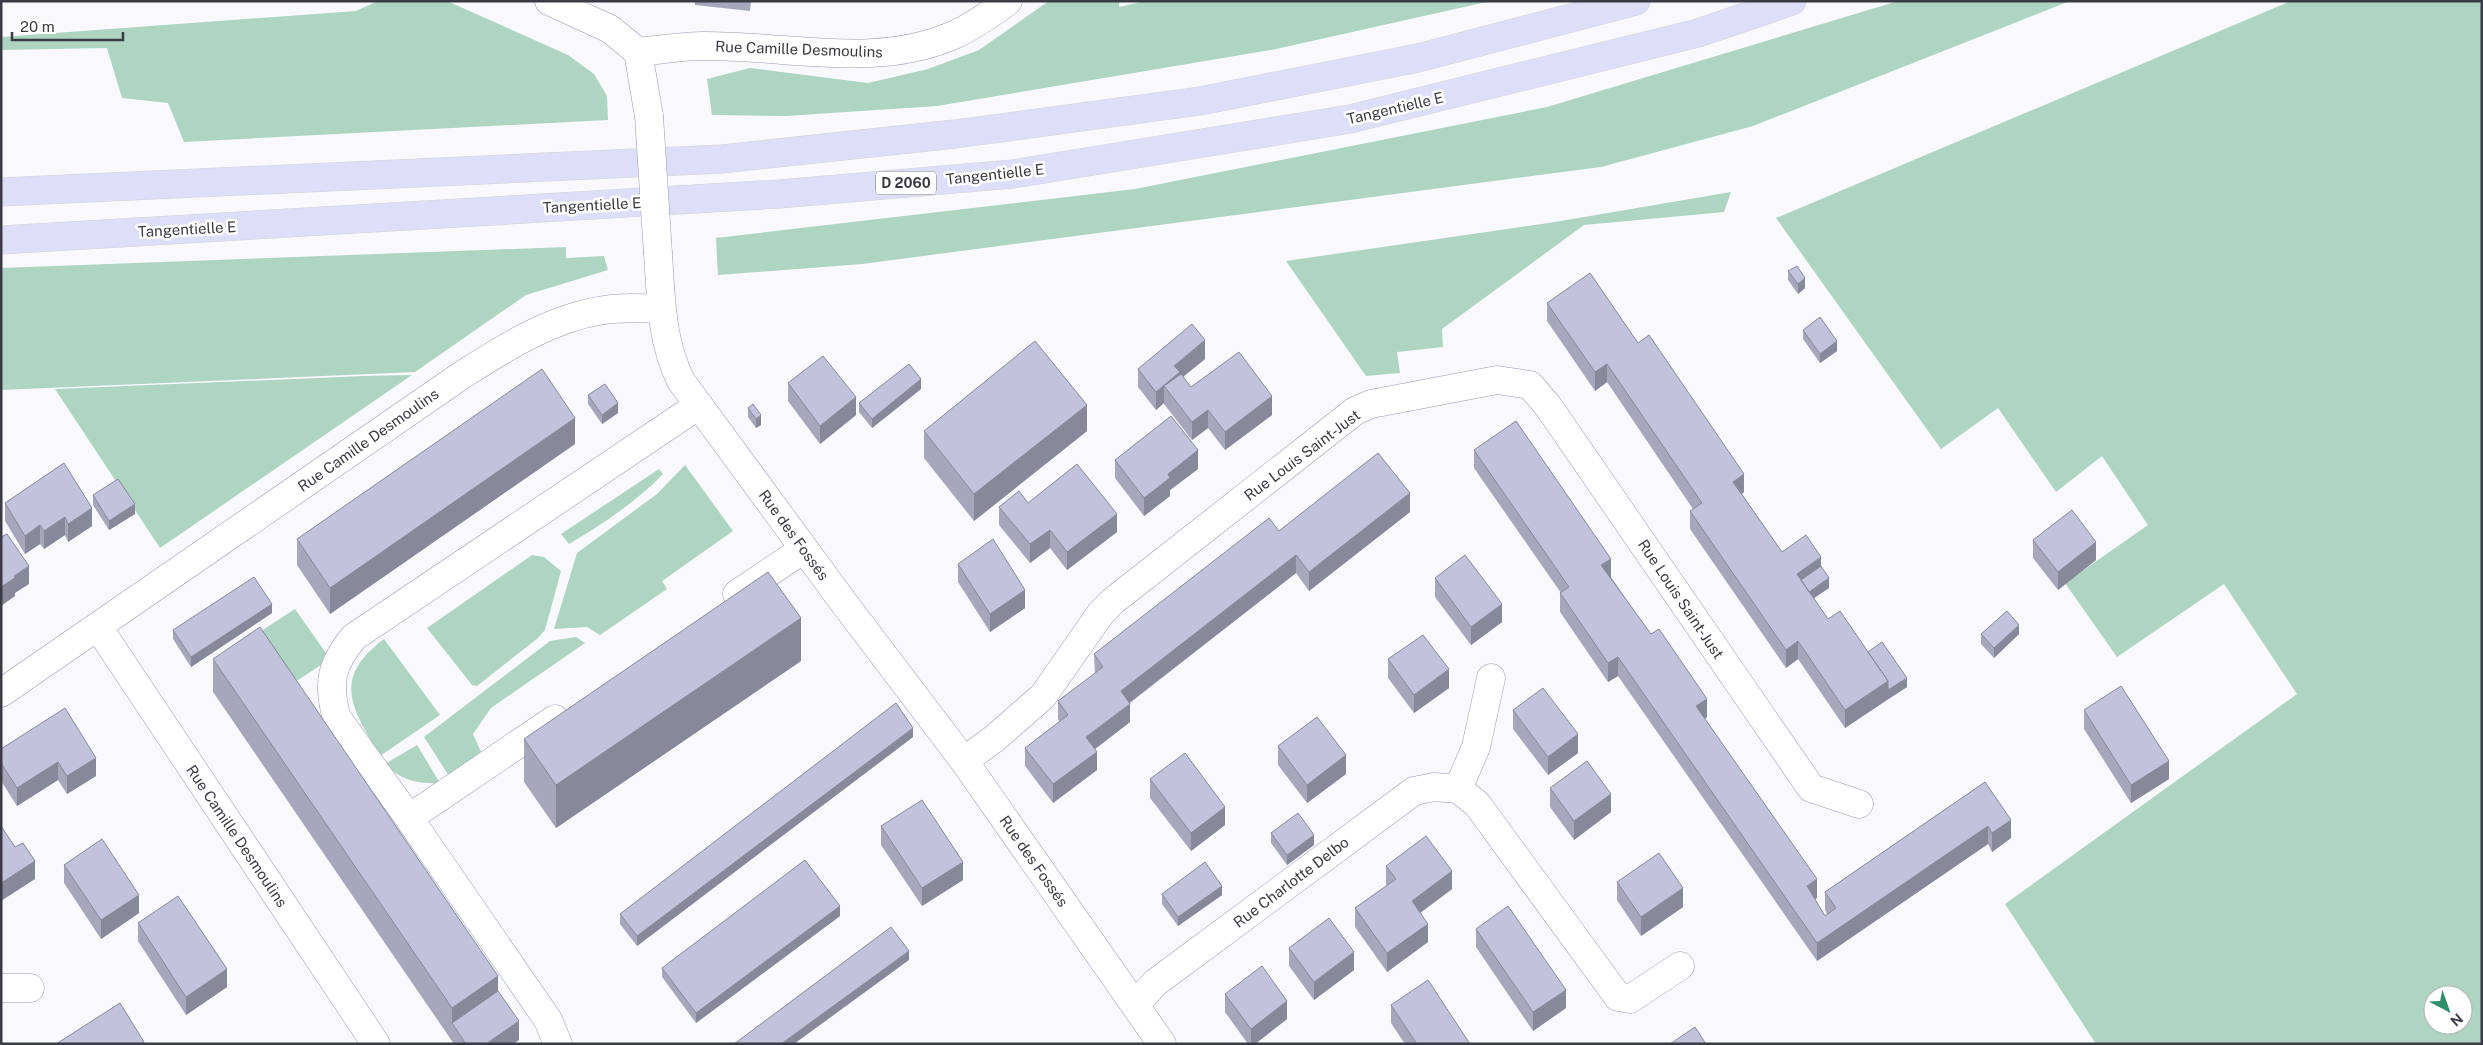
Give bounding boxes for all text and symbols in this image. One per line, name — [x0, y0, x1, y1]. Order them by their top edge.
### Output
scale bar — [12, 10, 124, 42]
text: 20 m — [20, 18, 55, 35]
street label: Rue Camille Desmoulins — [715, 38, 883, 60]
street label: Tangentielle E — [1345, 89, 1445, 127]
street label: Tangentielle E — [945, 160, 1045, 188]
road number: D 2060 — [876, 172, 936, 194]
street label: Tangentielle E — [542, 194, 642, 216]
street label: Tangentielle E — [137, 218, 237, 240]
street label: Rue Camille Desmoulins — [294, 385, 442, 495]
street label: Rue Louis Saint-Just — [1241, 406, 1363, 504]
street label: Rue des Fossés — [756, 487, 832, 583]
street label: Rue Louis Saint-Just — [1635, 536, 1727, 662]
street label: Rue Camille Desmoulins — [183, 762, 291, 910]
street label: Rue des Fossés — [996, 812, 1072, 910]
street label: Rue Charlotte Delbo — [1230, 833, 1352, 931]
north arrow — [2423, 985, 2473, 1035]
text: N — [2447, 1010, 2466, 1029]

